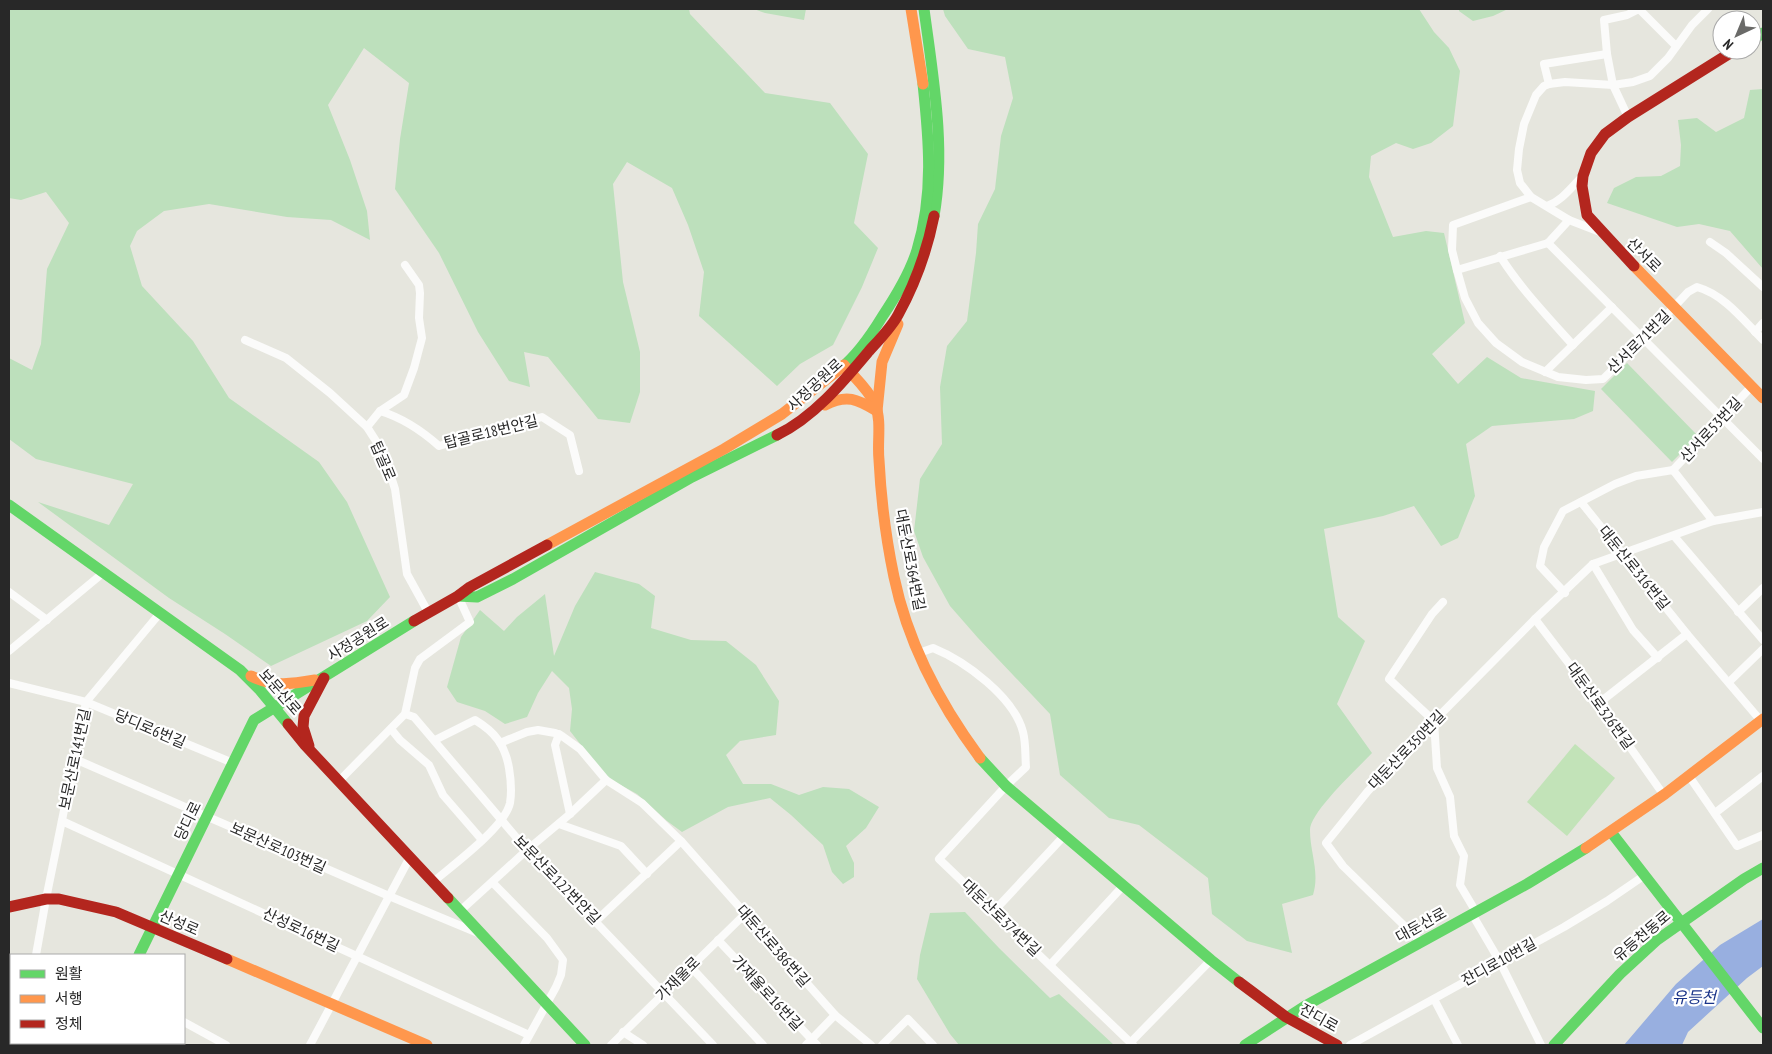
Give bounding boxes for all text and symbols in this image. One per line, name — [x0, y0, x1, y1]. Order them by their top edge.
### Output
north arrow — [1712, 10, 1762, 60]
text: N — [1719, 35, 1737, 53]
street label: 산서로 — [1623, 233, 1666, 276]
street label: 산서로71번길 — [1603, 306, 1675, 378]
street label: 사정공원로 — [783, 354, 846, 415]
street label: 산서로53번길 — [1676, 393, 1746, 466]
street label: 탑골로18번안길 — [442, 411, 540, 452]
street label: 탑골로 — [367, 438, 400, 484]
street label: 대둔산로364번길 — [891, 508, 930, 612]
street label: 대둔산로316번길 — [1595, 522, 1674, 614]
street label: 사정공원로 — [323, 612, 392, 665]
street label: 대둔산로326번길 — [1562, 658, 1638, 753]
street label: 보문산로 — [255, 665, 306, 719]
street label: 당디로6번길 — [112, 705, 189, 752]
street label: 대둔산로350번길 — [1364, 706, 1449, 793]
street label: 보문산로141번길 — [55, 707, 95, 811]
street label: 당디로 — [170, 798, 205, 844]
street label: 보문산로103번길 — [227, 818, 329, 877]
street label: 보문산로122번안길 — [510, 831, 605, 928]
street label: 대둔산로374번길 — [958, 875, 1045, 960]
street label: 대둔산로386번길 — [732, 901, 814, 991]
street label: 대둔산로 — [1392, 903, 1450, 946]
street label: 산성로16번길 — [260, 904, 343, 956]
street label: 산성로 — [156, 906, 202, 939]
street label: 유등천동로 — [1609, 906, 1674, 965]
street label: 잔디로10번길 — [1458, 933, 1539, 990]
street label: 가재울로16번길 — [728, 951, 807, 1034]
street label: 가재울로 — [651, 952, 704, 1005]
legend — [10, 954, 185, 1044]
text: 원활 — [55, 964, 83, 983]
water label: 유등천 — [1672, 987, 1718, 1007]
text: 서행 — [55, 989, 83, 1008]
street label: 잔디로 — [1297, 999, 1342, 1036]
text: 정체 — [55, 1014, 83, 1033]

